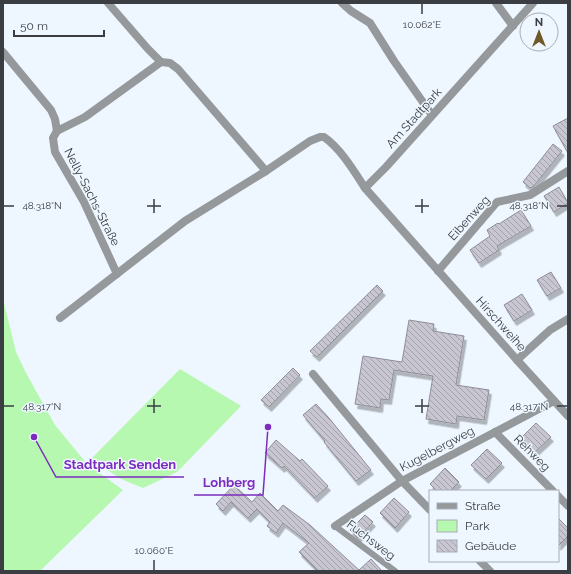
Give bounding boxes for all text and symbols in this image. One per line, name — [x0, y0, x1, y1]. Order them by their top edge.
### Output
scale bar — [14, 12, 104, 38]
north arrow — [519, 12, 559, 52]
text: N — [535, 16, 543, 29]
text: 50 m — [20, 19, 48, 33]
text: 10.062°E — [403, 19, 441, 30]
street label: Am Stadtpark — [383, 85, 445, 151]
street label: Nelly-Sachs-Straße — [61, 146, 123, 248]
street label: Eibenweg — [445, 193, 493, 243]
text: 48.318°N — [22, 200, 62, 211]
text: 48.318°N — [509, 200, 549, 211]
street label: Hirschweihe — [473, 294, 529, 354]
text: 48.317°N — [23, 401, 61, 412]
text: 48.317°N — [510, 401, 548, 412]
street label: Kugelbergweg — [397, 424, 477, 474]
street label: Rehweg — [511, 432, 553, 474]
callout: Stadtpark Senden — [56, 452, 184, 477]
text: Stadtpark Senden — [64, 457, 176, 472]
callout: Lohberg — [194, 470, 263, 495]
text: Lohberg — [203, 475, 255, 490]
legend — [429, 490, 559, 562]
text: Straße — [465, 499, 501, 513]
street label: Fuchsweg — [344, 517, 398, 563]
text: Park — [465, 519, 490, 533]
text: Gebäude — [465, 539, 516, 553]
text: 10.060°E — [134, 545, 174, 556]

